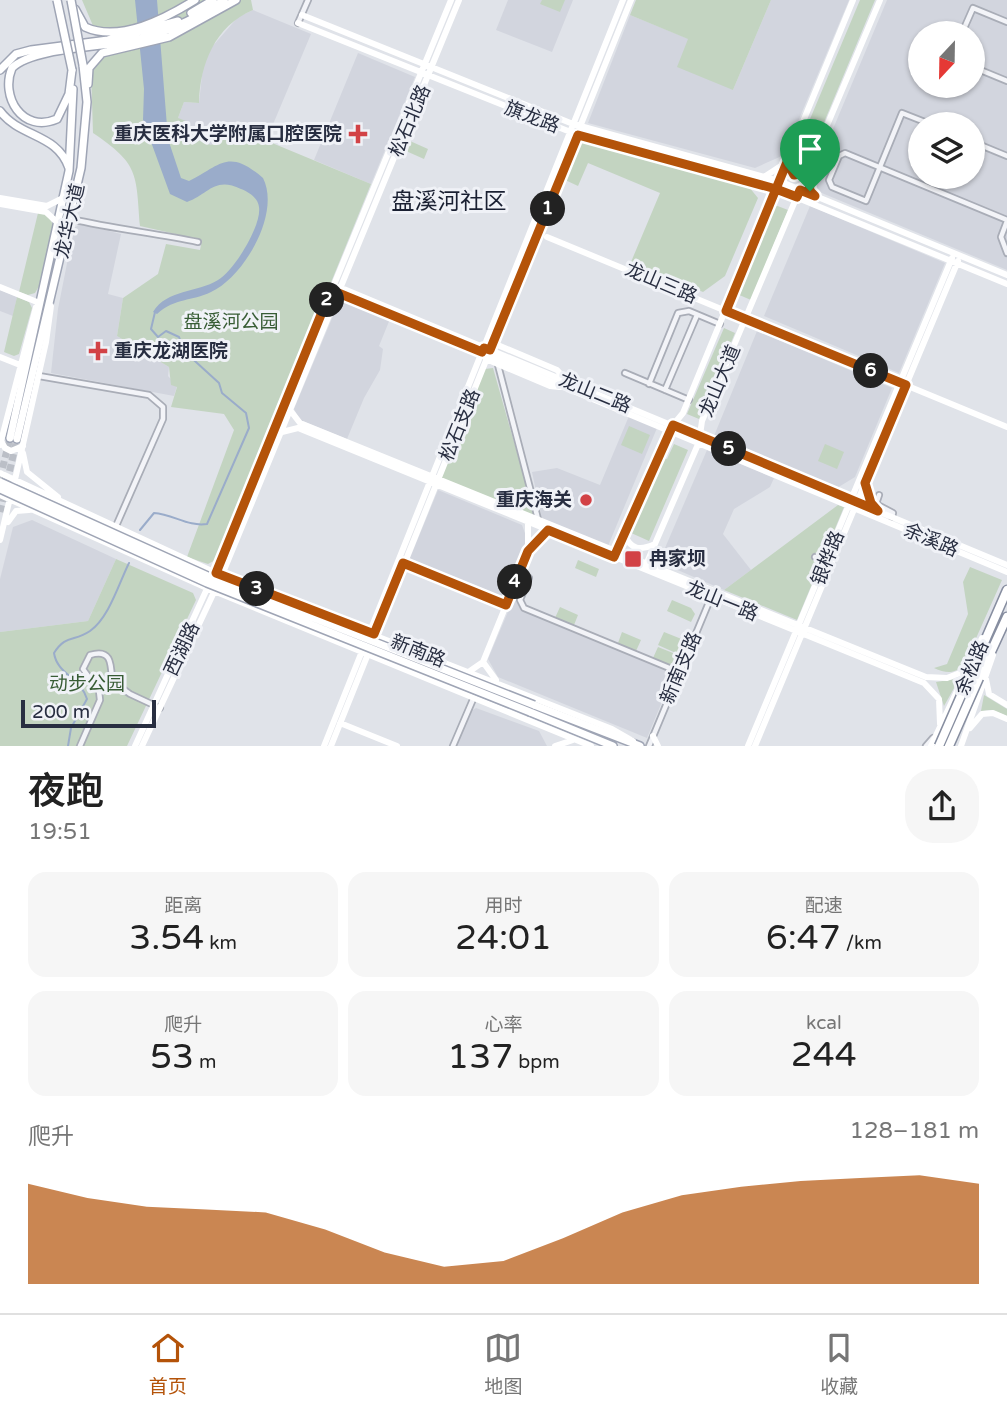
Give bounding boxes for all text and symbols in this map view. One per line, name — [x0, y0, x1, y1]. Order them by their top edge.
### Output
north arrow — [908, 21, 985, 98]
map controls — [908, 21, 985, 189]
street label: 松石北路 — [385, 82, 435, 160]
street label: 旗龙路 — [501, 97, 563, 137]
button: layers — [908, 112, 985, 189]
pin — [780, 119, 840, 191]
place label: 重庆医科大学附属口腔医院 — [114, 123, 342, 145]
marker: 重庆医科大学附属口腔医院 — [348, 124, 368, 144]
icon: arrive — [791, 130, 829, 168]
street label: 龙华大道 — [51, 181, 89, 261]
district label: 盘溪河社区 — [392, 188, 507, 216]
pin: 1 — [530, 192, 566, 227]
text: 1 — [542, 197, 553, 219]
street label: 龙山三路 — [622, 258, 700, 308]
pin: 2 — [310, 282, 344, 318]
text: 2 — [321, 288, 332, 310]
park label: 盘溪河公园 — [183, 311, 279, 333]
place label: 重庆龙湖医院 — [114, 340, 228, 362]
marker: 重庆龙湖医院 — [88, 341, 108, 361]
street label: 龙山大道 — [695, 342, 745, 420]
pin: 6 — [854, 354, 888, 388]
text: 6 — [865, 359, 876, 381]
street label: 龙山二路 — [556, 369, 634, 417]
street label: 松石支路 — [436, 386, 484, 464]
pin: 5 — [712, 432, 746, 466]
text: 5 — [723, 437, 734, 459]
place label: 重庆海关 — [496, 489, 572, 511]
marker: 重庆海关 — [578, 492, 594, 508]
street label: 余溪路 — [900, 519, 962, 561]
street label: 银桦路 — [807, 527, 849, 589]
place label: 冉家坝 — [649, 548, 706, 570]
marker: 冉家坝 — [623, 549, 643, 569]
pin: 4 — [498, 564, 532, 600]
text: 4 — [509, 570, 520, 592]
pin: 3 — [240, 572, 274, 606]
text: 3 — [251, 577, 262, 599]
street label: 龙山一路 — [683, 577, 761, 625]
street label: 西湖路 — [160, 619, 204, 679]
street label: 新南支路 — [656, 629, 706, 707]
street label: 新南路 — [387, 630, 449, 672]
street label: 余松路 — [951, 637, 993, 699]
park label: 动步公园 — [49, 673, 125, 695]
scale bar — [21, 697, 156, 729]
text: 200 m — [32, 701, 90, 723]
text: 夜跑 — [28, 769, 104, 815]
button: share — [905, 769, 979, 843]
text: 19:51 — [28, 818, 92, 846]
text: 距离 — [164, 895, 202, 917]
text: 用时 — [484, 895, 523, 917]
text: 配速 — [805, 895, 843, 917]
text: 3.54 — [129, 917, 204, 959]
text: 24:01 — [455, 917, 552, 959]
text: 6:47 — [766, 917, 841, 959]
text: km — [204, 932, 237, 954]
text: /km — [841, 932, 882, 954]
text: kcal — [806, 1012, 842, 1034]
text: 爬升 — [164, 1014, 202, 1036]
text: 心率 — [484, 1014, 523, 1036]
text: 244 — [791, 1034, 857, 1076]
text: 53 — [150, 1036, 194, 1078]
text: 137 — [447, 1036, 513, 1078]
text: m — [194, 1051, 216, 1073]
text: bpm — [513, 1051, 560, 1073]
text: 128–181 m — [850, 1117, 979, 1145]
text: 爬升 — [28, 1123, 74, 1151]
tab: 首页 — [149, 1329, 187, 1398]
tab: 地图 — [484, 1329, 522, 1398]
tab: 收藏 — [820, 1329, 858, 1398]

